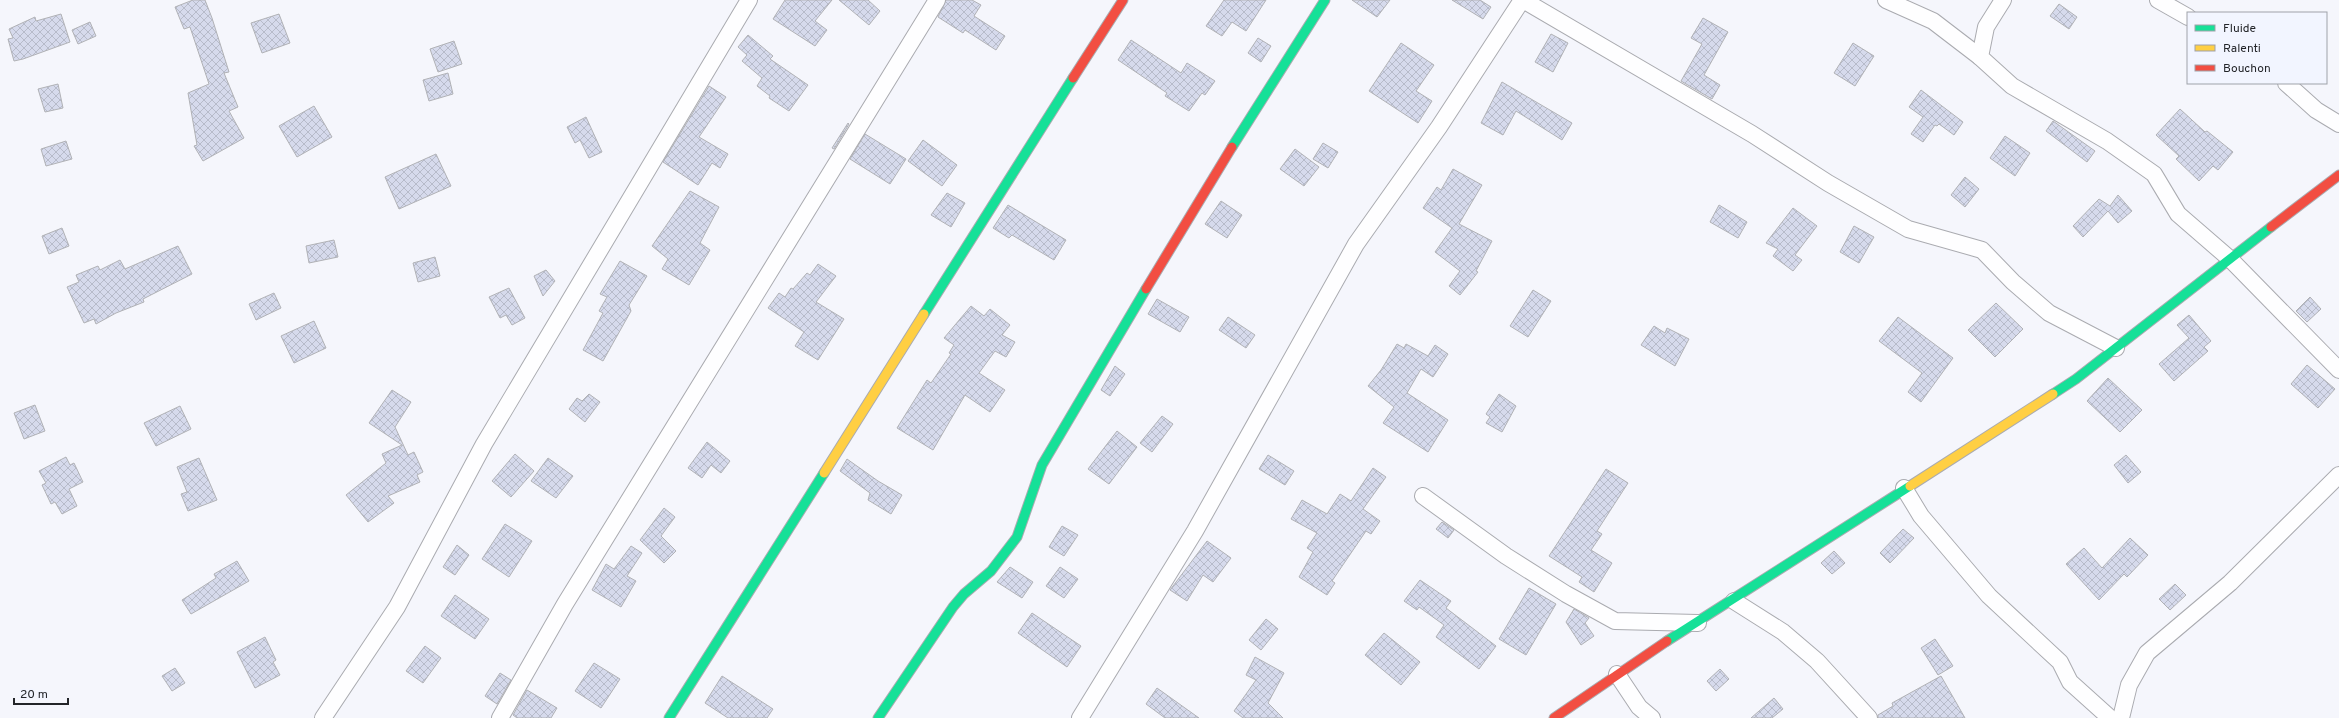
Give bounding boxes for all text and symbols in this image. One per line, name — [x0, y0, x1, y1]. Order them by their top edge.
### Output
legend — [2187, 12, 2327, 84]
text: Fluide — [2223, 21, 2256, 37]
text: Ralenti — [2223, 41, 2261, 57]
text: Bouchon — [2223, 61, 2271, 77]
scale bar — [14, 680, 68, 706]
text: 20 m — [20, 687, 48, 703]

